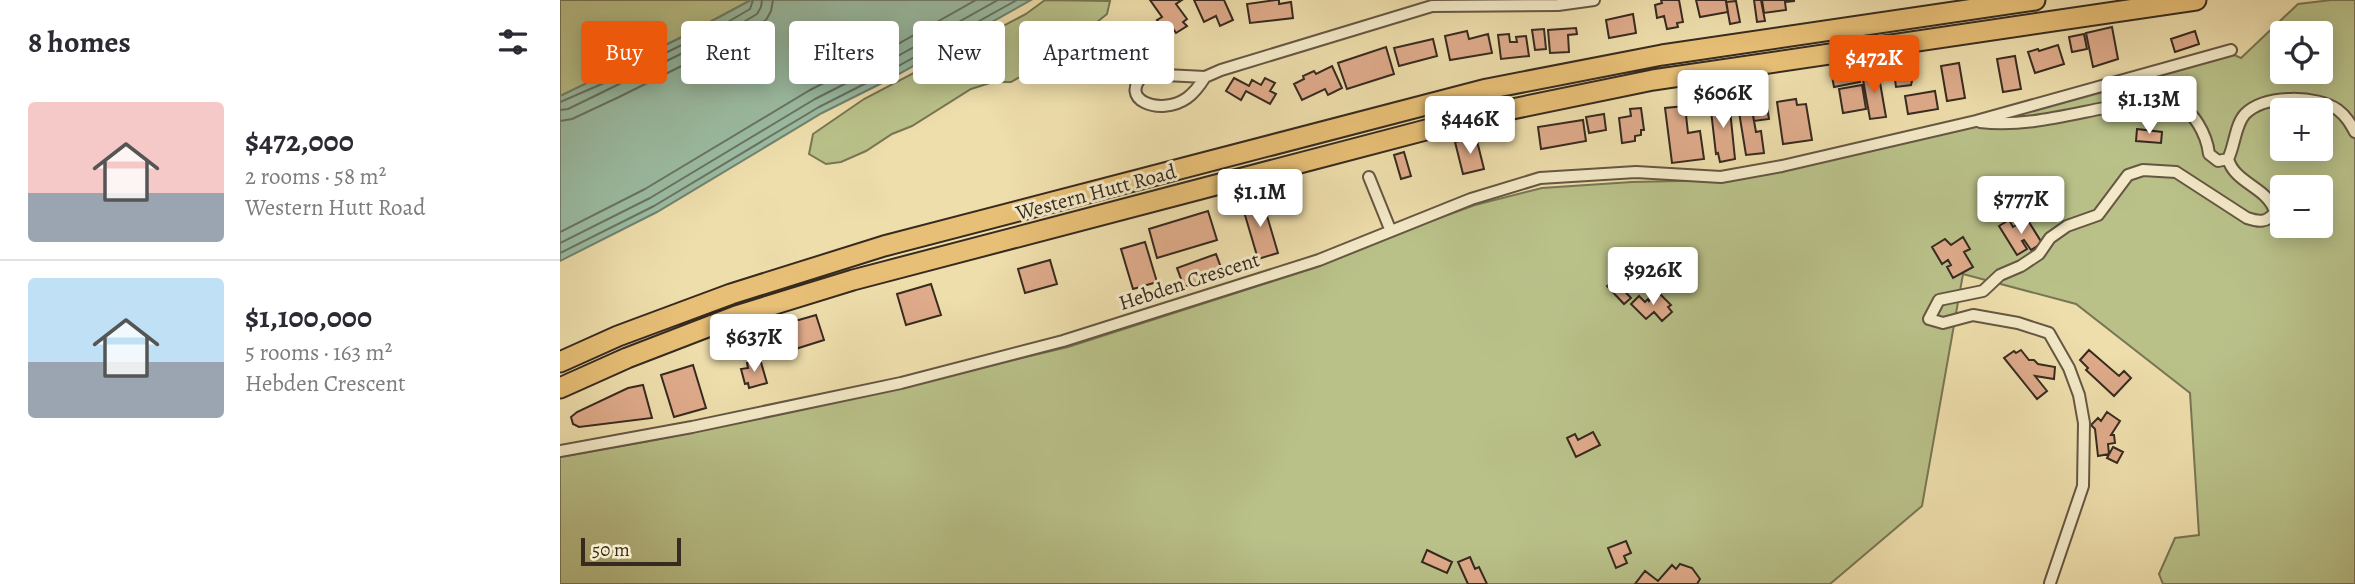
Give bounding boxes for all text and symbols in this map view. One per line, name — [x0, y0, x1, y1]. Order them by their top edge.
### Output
chip: Buy — [581, 21, 667, 84]
chip: Rent — [681, 21, 775, 84]
chip: Filters — [789, 21, 899, 84]
chip: New — [913, 21, 1005, 84]
chip: Apartment — [1019, 21, 1174, 84]
map controls — [2270, 21, 2333, 238]
button: locate — [2270, 21, 2333, 84]
text: 8 homes — [28, 22, 131, 62]
icon: filters — [494, 23, 532, 61]
pin: $472K — [1825, 36, 1923, 95]
text: $472K — [1845, 42, 1903, 73]
pin: $606K — [1674, 71, 1772, 130]
pin: $1.13M — [2092, 76, 2206, 136]
text: $606K — [1694, 77, 1752, 108]
text: $1.13M — [2118, 83, 2180, 114]
pin: $446K — [1421, 96, 1519, 156]
button: + — [2270, 98, 2333, 161]
text: $446K — [1441, 103, 1499, 134]
text: $472,000 — [245, 121, 354, 161]
icon: home — [84, 130, 168, 214]
street label: Western Hutt Road — [1012, 157, 1180, 227]
text: 2 rooms · 58 m² — [245, 161, 386, 192]
pin: $1.1M — [1211, 170, 1309, 229]
button: − — [2270, 175, 2333, 238]
text: $1.1M — [1234, 176, 1286, 207]
pin: $777K — [1972, 176, 2070, 236]
text: $777K — [1993, 183, 2049, 214]
text: Western Hutt Road — [245, 192, 426, 223]
street label: Hebden Crescent — [1115, 245, 1263, 317]
pin: $926K — [1604, 247, 1702, 307]
text: $926K — [1624, 254, 1682, 285]
text: $1,100,000 — [245, 297, 372, 337]
icon: home — [84, 306, 168, 390]
pin: $637K — [705, 314, 803, 374]
text: $637K — [726, 321, 782, 352]
text: 5 rooms · 163 m² — [245, 337, 392, 368]
text: Hebden Crescent — [245, 368, 406, 399]
scale bar — [581, 535, 681, 567]
text: 50 m — [592, 537, 630, 563]

